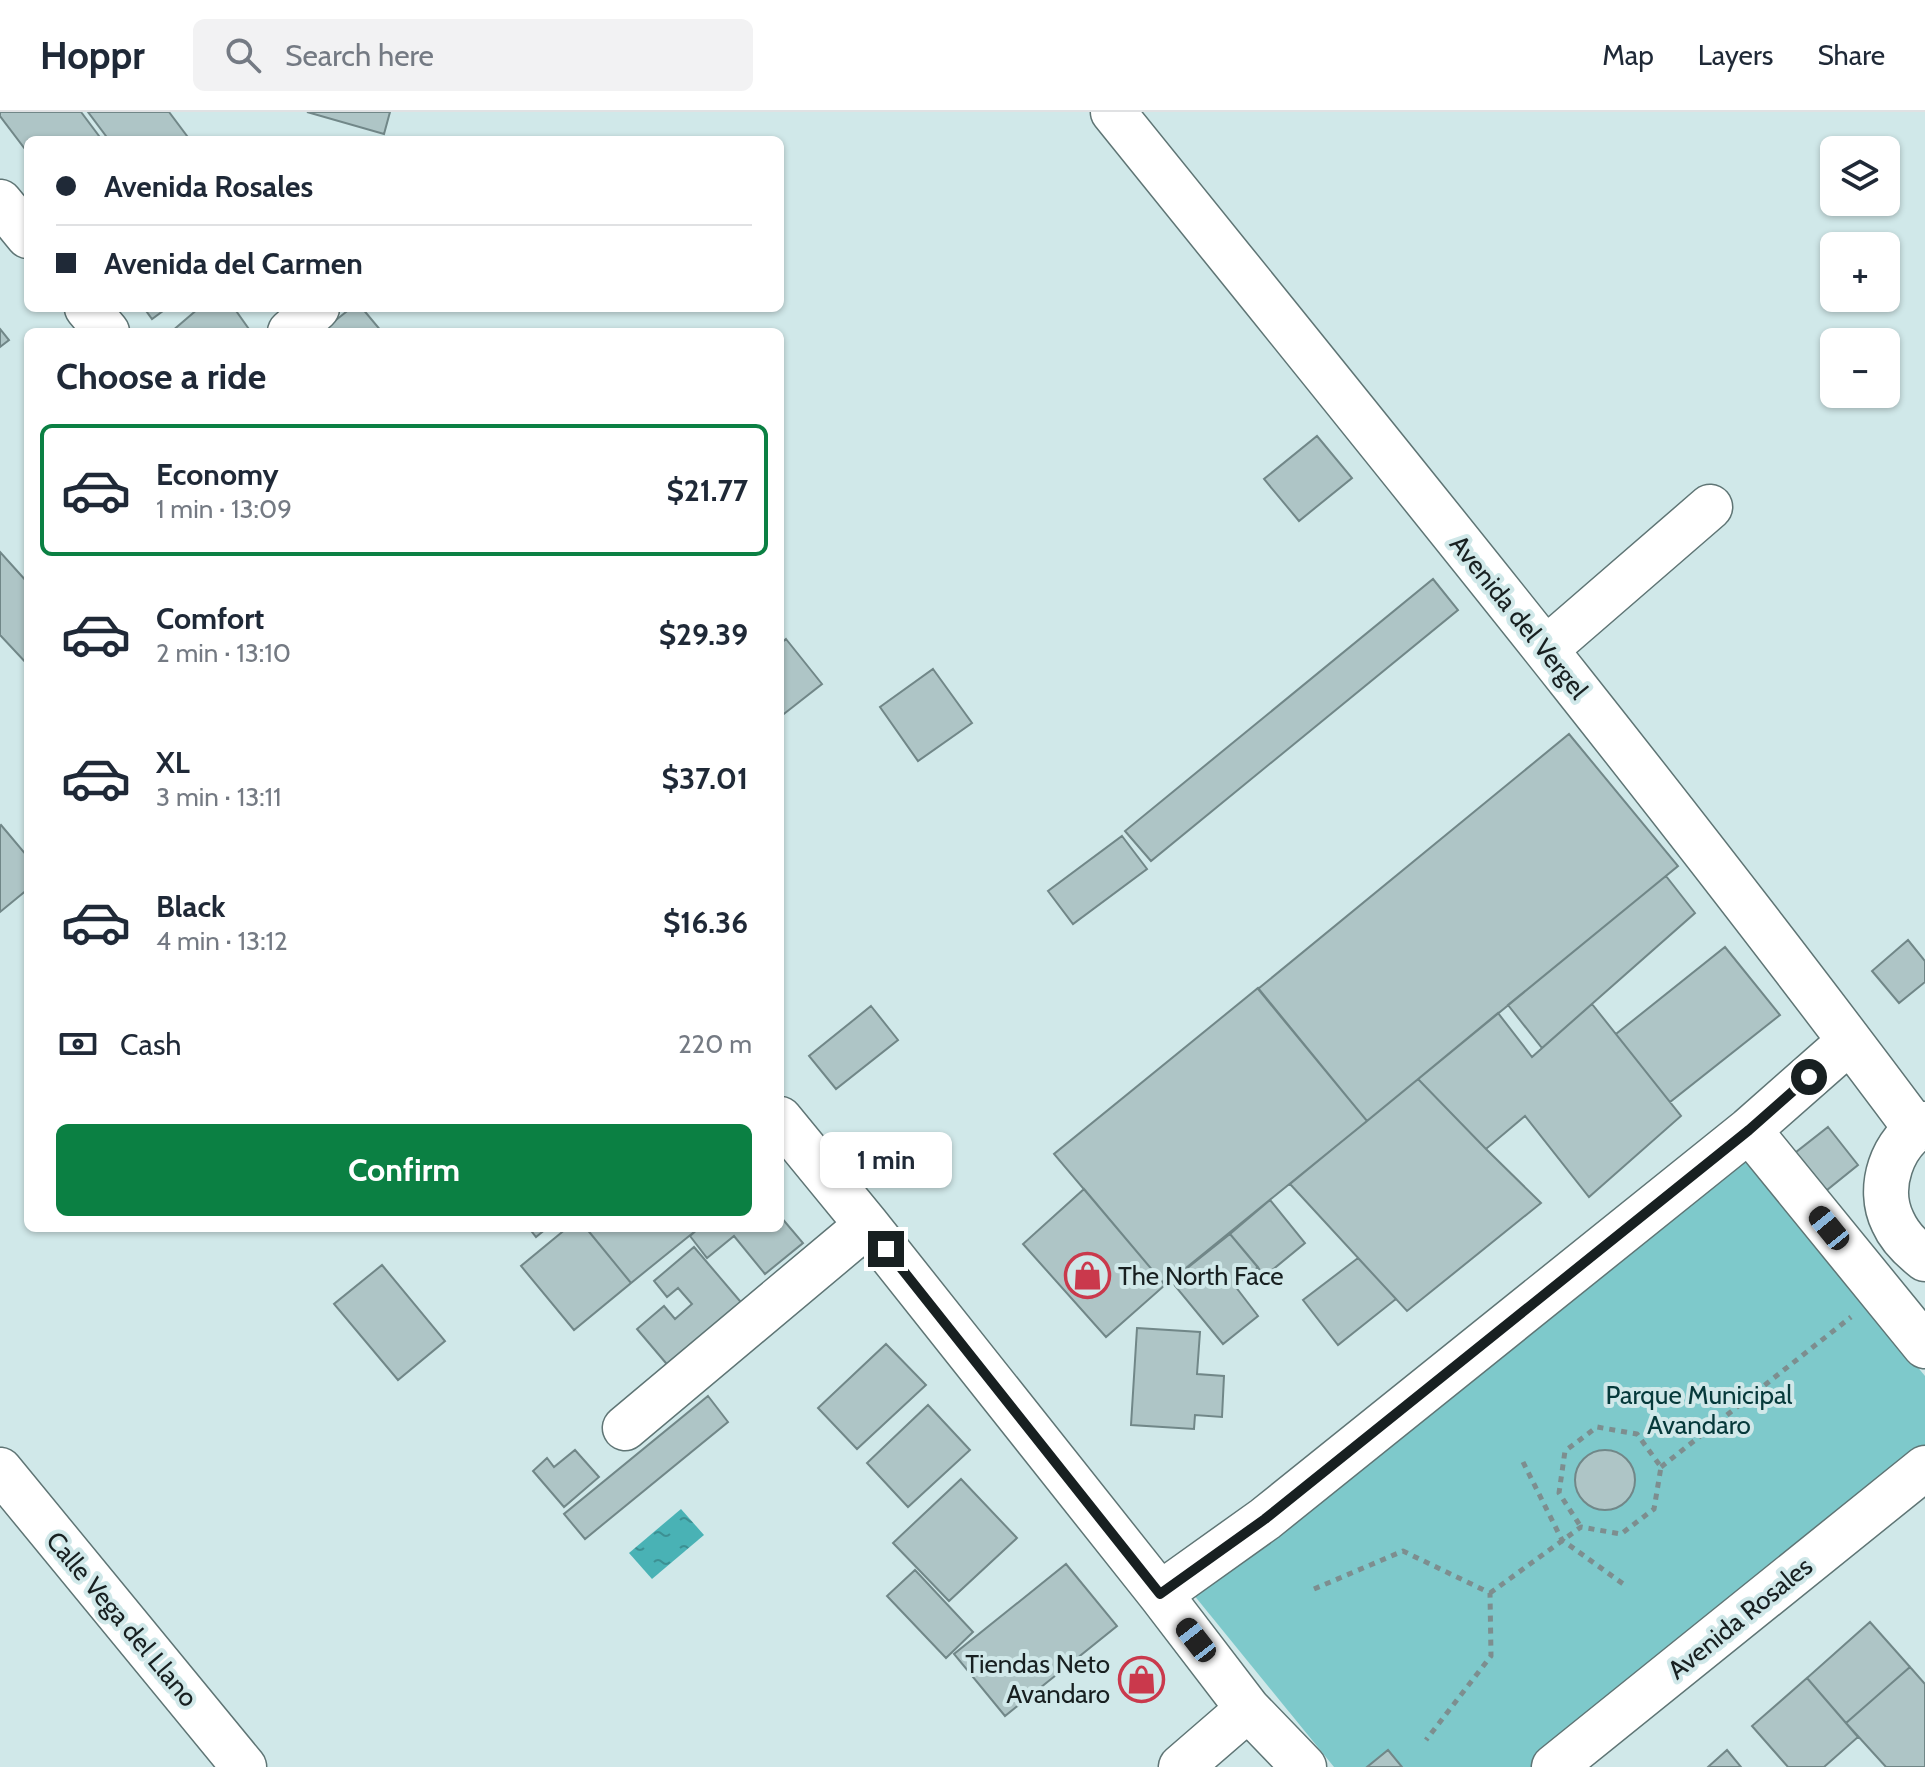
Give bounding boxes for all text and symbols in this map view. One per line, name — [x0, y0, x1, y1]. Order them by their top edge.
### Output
search box — [193, 19, 753, 91]
text: Hoppr — [40, 32, 145, 79]
icon: search — [221, 33, 265, 77]
text: Search here — [285, 37, 434, 74]
text: Map — [1602, 38, 1654, 72]
text: Layers — [1698, 38, 1773, 72]
text: Share — [1817, 38, 1885, 72]
map controls — [1820, 136, 1900, 408]
button: layers — [1820, 136, 1900, 216]
text: Avenida Rosales — [104, 168, 313, 205]
button: + — [1820, 232, 1900, 312]
text: Avenida del Carmen — [104, 245, 363, 282]
button: − — [1820, 328, 1900, 408]
text: Choose a ride — [56, 354, 266, 398]
icon: car — [60, 454, 132, 526]
text: Economy — [156, 456, 279, 493]
text: $21.77 — [666, 472, 748, 509]
text: 1 min · 13:09 — [156, 493, 292, 525]
street label: Avenida del Vergel — [1443, 529, 1595, 705]
icon: car — [60, 598, 132, 670]
text: Comfort — [156, 600, 264, 637]
text: $29.39 — [659, 616, 748, 653]
text: 2 min · 13:10 — [156, 637, 291, 669]
icon: car — [60, 742, 132, 814]
text: XL — [156, 744, 190, 781]
text: $37.01 — [662, 760, 748, 797]
text: 3 min · 13:11 — [156, 781, 282, 813]
icon: car — [60, 886, 132, 958]
text: Black — [156, 888, 226, 925]
text: $16.36 — [663, 904, 748, 941]
text: 4 min · 13:12 — [156, 925, 288, 957]
icon: cash — [56, 1022, 100, 1066]
text: Cash — [120, 1026, 182, 1063]
text: 220 m — [678, 1028, 752, 1060]
route start — [1791, 1059, 1827, 1095]
button: Confirm — [56, 1124, 752, 1216]
callout: 1 min — [820, 1133, 952, 1189]
text: 1 min — [857, 1144, 915, 1176]
car — [1805, 1202, 1853, 1254]
route end — [868, 1231, 904, 1267]
shop icon: The North Face — [1063, 1252, 1111, 1300]
place label: The North Face — [1118, 1260, 1284, 1292]
park label: Parque Municipal Avandaro — [1605, 1379, 1793, 1441]
street label: Calle Vega del Llano — [39, 1525, 205, 1713]
street label: Avenida Rosales — [1661, 1550, 1819, 1686]
car — [1172, 1614, 1220, 1666]
place label: Tiendas Neto Avandaro — [965, 1648, 1110, 1710]
shop icon: Tiendas Neto Avandaro — [1117, 1655, 1165, 1703]

